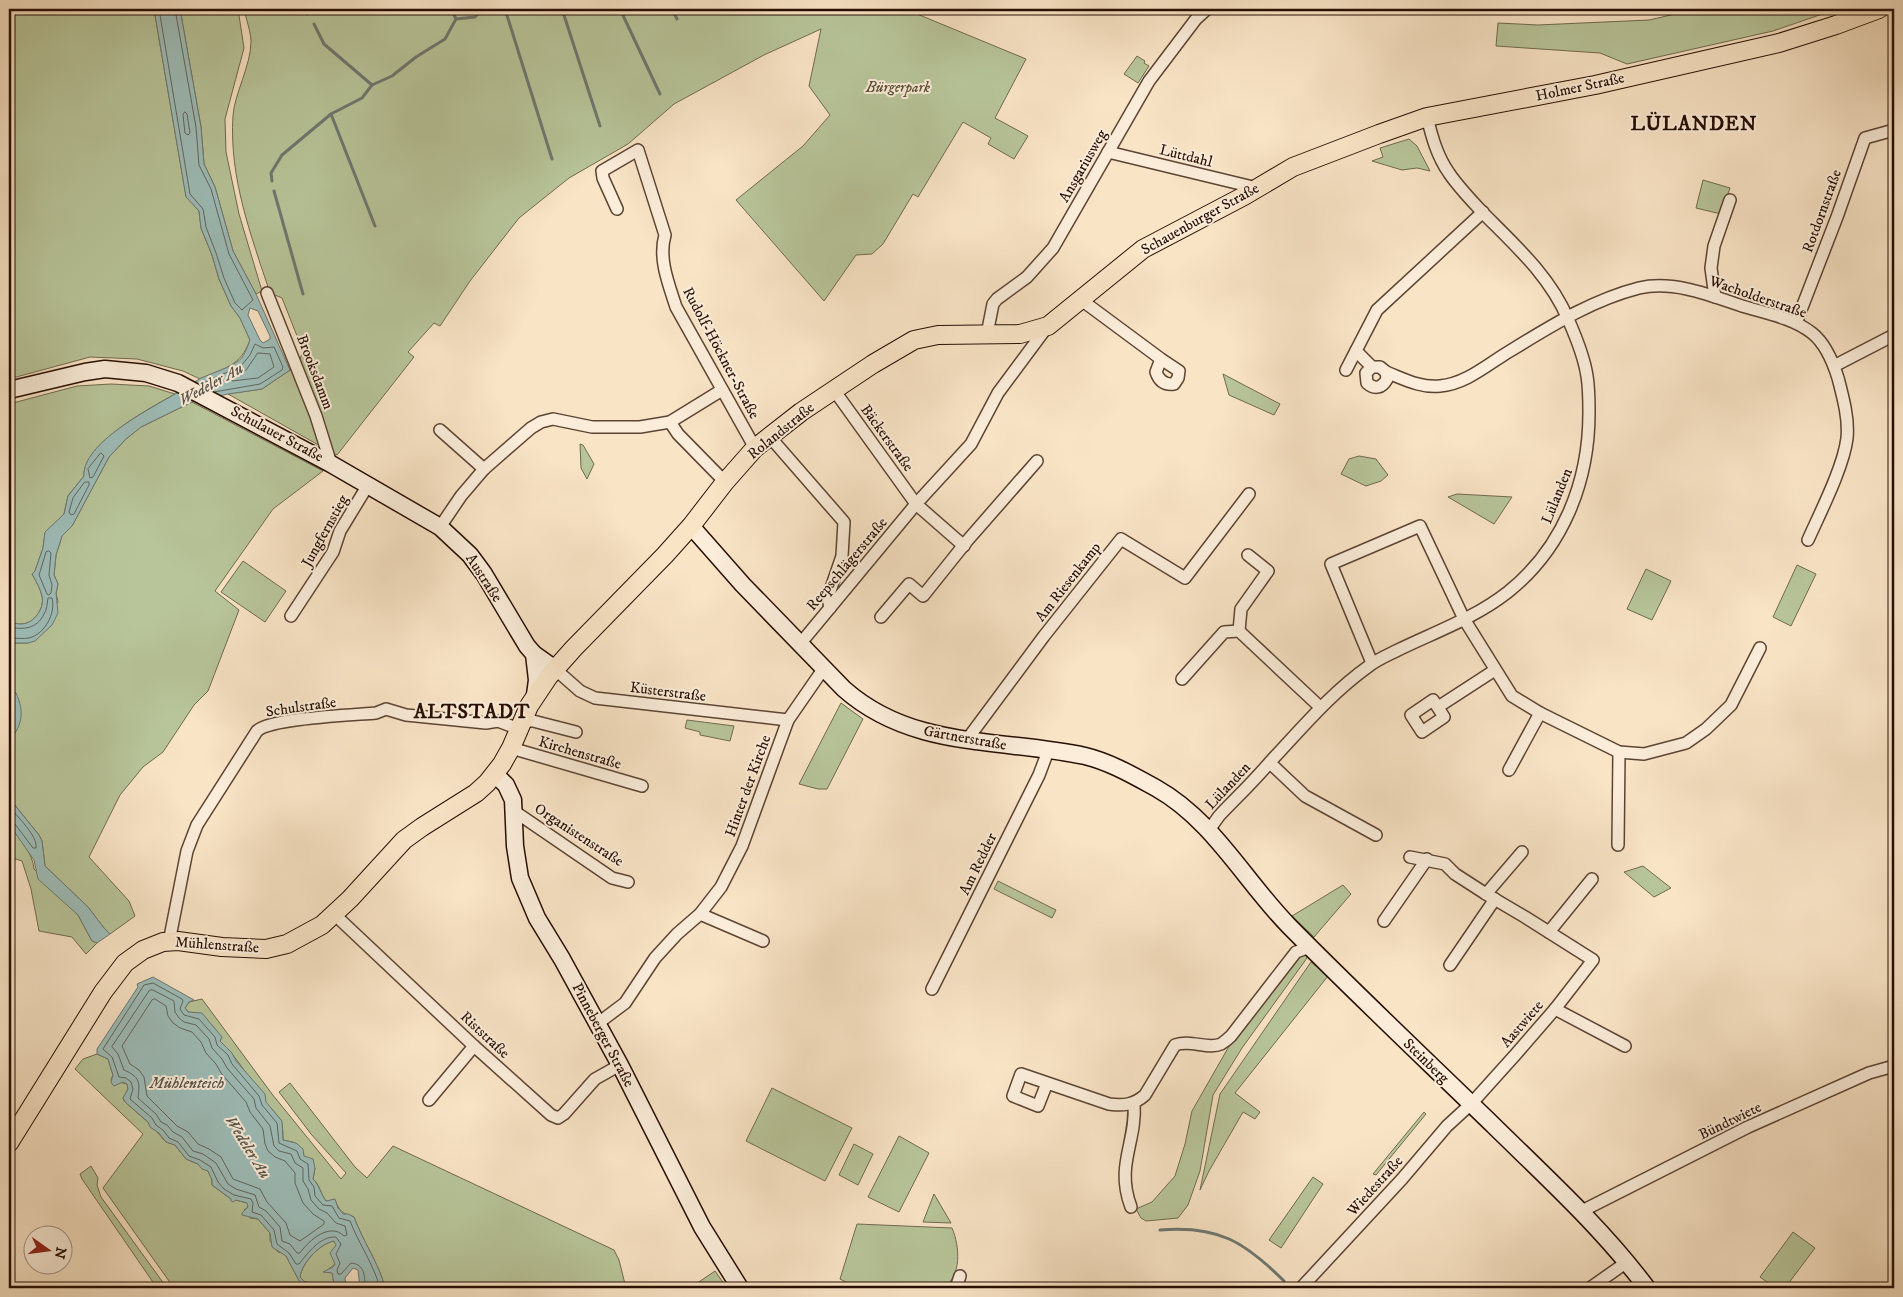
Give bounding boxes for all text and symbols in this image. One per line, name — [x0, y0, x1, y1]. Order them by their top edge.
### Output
street label: Holmer Straße — [1534, 68, 1626, 106]
park label: Bürgerpark — [865, 78, 931, 97]
district label: LÜLANDEN — [1631, 111, 1757, 137]
street label: Ansgariusweg — [1055, 126, 1112, 206]
street label: Lüttdahl — [1158, 140, 1215, 172]
street label: Rotdornstraße — [1798, 167, 1846, 255]
street label: Schauenburger Straße — [1138, 179, 1262, 259]
street label: Wacholderstraße — [1706, 271, 1809, 323]
street label: Rudolf-Höckner-Straße — [678, 284, 764, 422]
street label: Brooksdamm — [292, 332, 338, 412]
water label: Wedeler Au — [175, 358, 247, 410]
street label: Rolandstraße — [744, 398, 818, 464]
street label: Bäckerstraße — [856, 401, 918, 475]
street label: Schulauer Straße — [227, 402, 327, 466]
street label: Lülanden — [1537, 465, 1577, 527]
street label: Jungfernstieg — [296, 491, 353, 572]
street label: Reepschlägerstraße — [802, 513, 892, 615]
street label: Am Riesenkamp — [1031, 538, 1105, 626]
street label: Austraße — [461, 550, 507, 606]
street label: Küsterstraße — [629, 678, 707, 706]
street label: Schulstraße — [265, 693, 337, 721]
district label: ALTSTADT — [413, 700, 530, 725]
street label: Gärtnerstraße — [922, 721, 1008, 755]
street label: Kirchenstraße — [536, 732, 624, 774]
street label: Hinter der Kirche — [721, 732, 775, 840]
street label: Lülanden — [1201, 758, 1255, 814]
street label: Organistenstraße — [531, 799, 627, 871]
street label: Am Redder — [955, 829, 1001, 898]
street label: Mühlenstraße — [174, 933, 260, 957]
street label: Pinneberger Straße — [568, 980, 638, 1090]
street label: Aastwiete — [1496, 996, 1548, 1052]
street label: Riststraße — [456, 1007, 514, 1063]
street label: Steinberg — [1399, 1034, 1453, 1088]
water label: Mühlenteich — [149, 1073, 224, 1093]
street label: Bündtwiete — [1696, 1098, 1764, 1144]
water label: Wedeler Au — [221, 1112, 275, 1182]
street label: Wiedestraße — [1342, 1152, 1407, 1221]
north arrow — [22, 1224, 72, 1274]
text: N — [49, 1245, 70, 1261]

